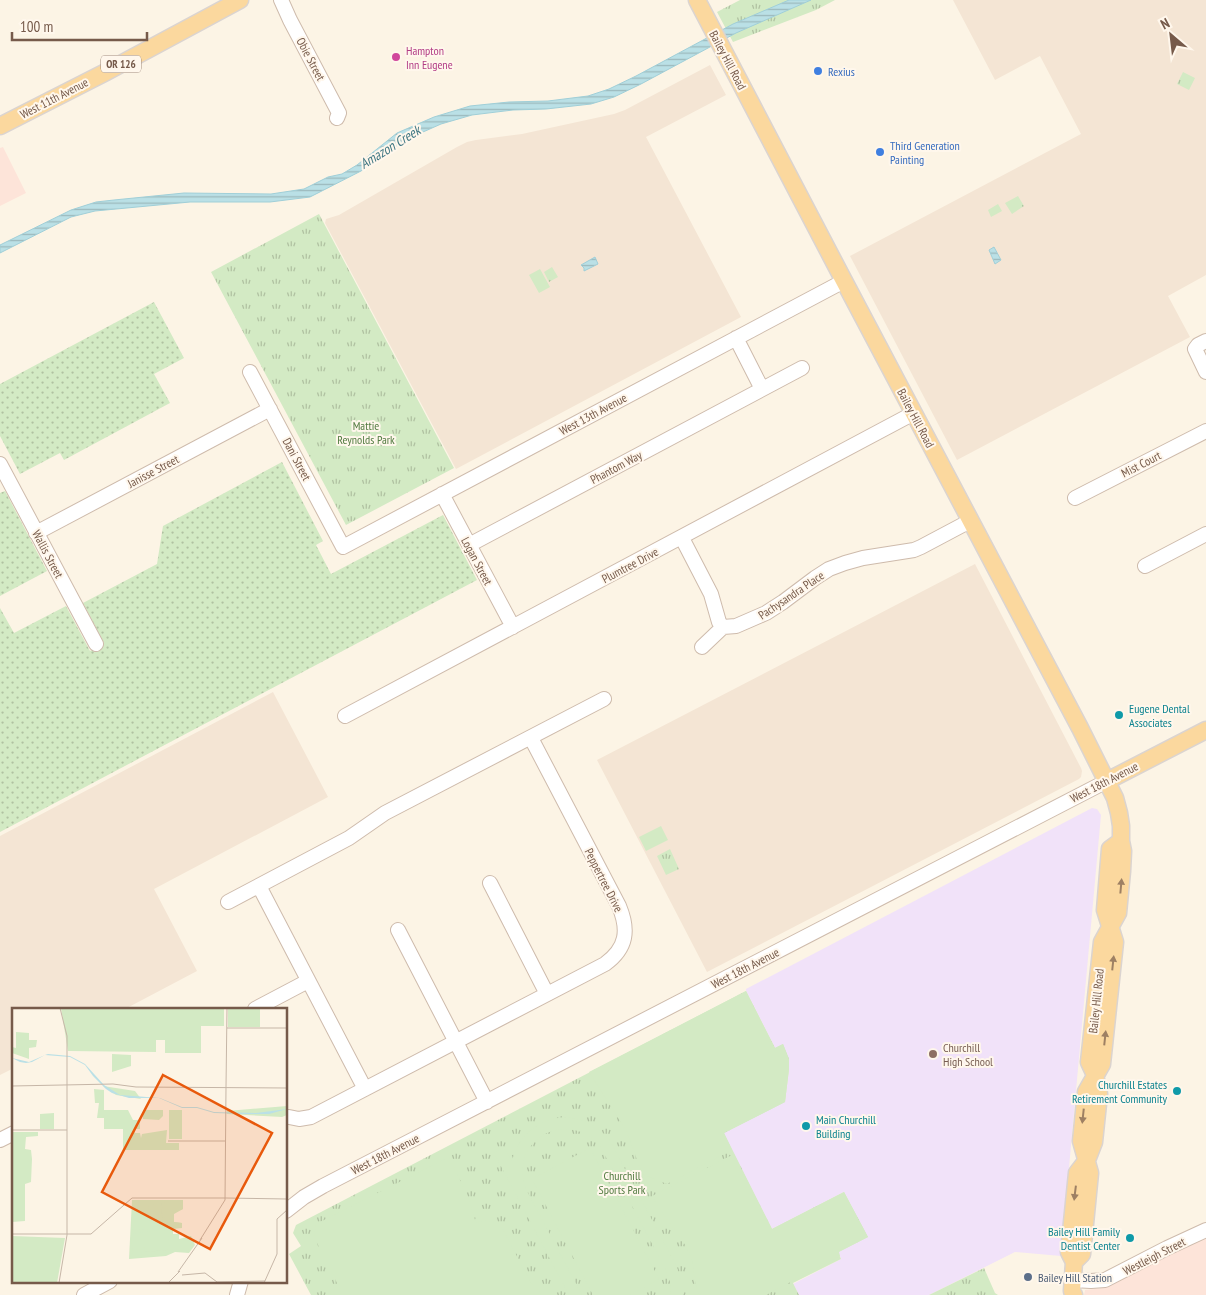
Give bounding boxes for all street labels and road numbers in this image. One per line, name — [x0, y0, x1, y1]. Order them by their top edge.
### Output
street label: Bailey Hill Road — [706, 28, 750, 92]
street label: Obie Street — [293, 35, 329, 84]
road number: OR 126 — [101, 56, 141, 72]
street label: West 11th Avenue — [17, 74, 91, 122]
street label: Bailey Hill Road — [894, 386, 938, 450]
street label: West 13th Avenue — [557, 390, 629, 438]
street label: Dani Street — [279, 435, 315, 484]
street label: Phantom Way — [588, 447, 645, 487]
street label: Mist Court — [1119, 447, 1164, 480]
street label: Janisse Street — [124, 451, 182, 491]
street label: Wallis Street — [29, 527, 67, 581]
street label: Logan Street — [458, 534, 496, 588]
street label: Plumtree Drive — [599, 544, 661, 586]
street label: Pachysandra Place — [755, 568, 827, 622]
street label: West 18th Avenue — [1067, 758, 1141, 806]
street label: Peppertree Drive — [581, 846, 627, 915]
street label: West 18th Avenue — [708, 944, 782, 992]
street label: Bailey Hill Road — [1085, 968, 1107, 1034]
street label: West 18th Avenue — [348, 1130, 422, 1178]
street label: Westleigh Street — [1120, 1234, 1188, 1278]

